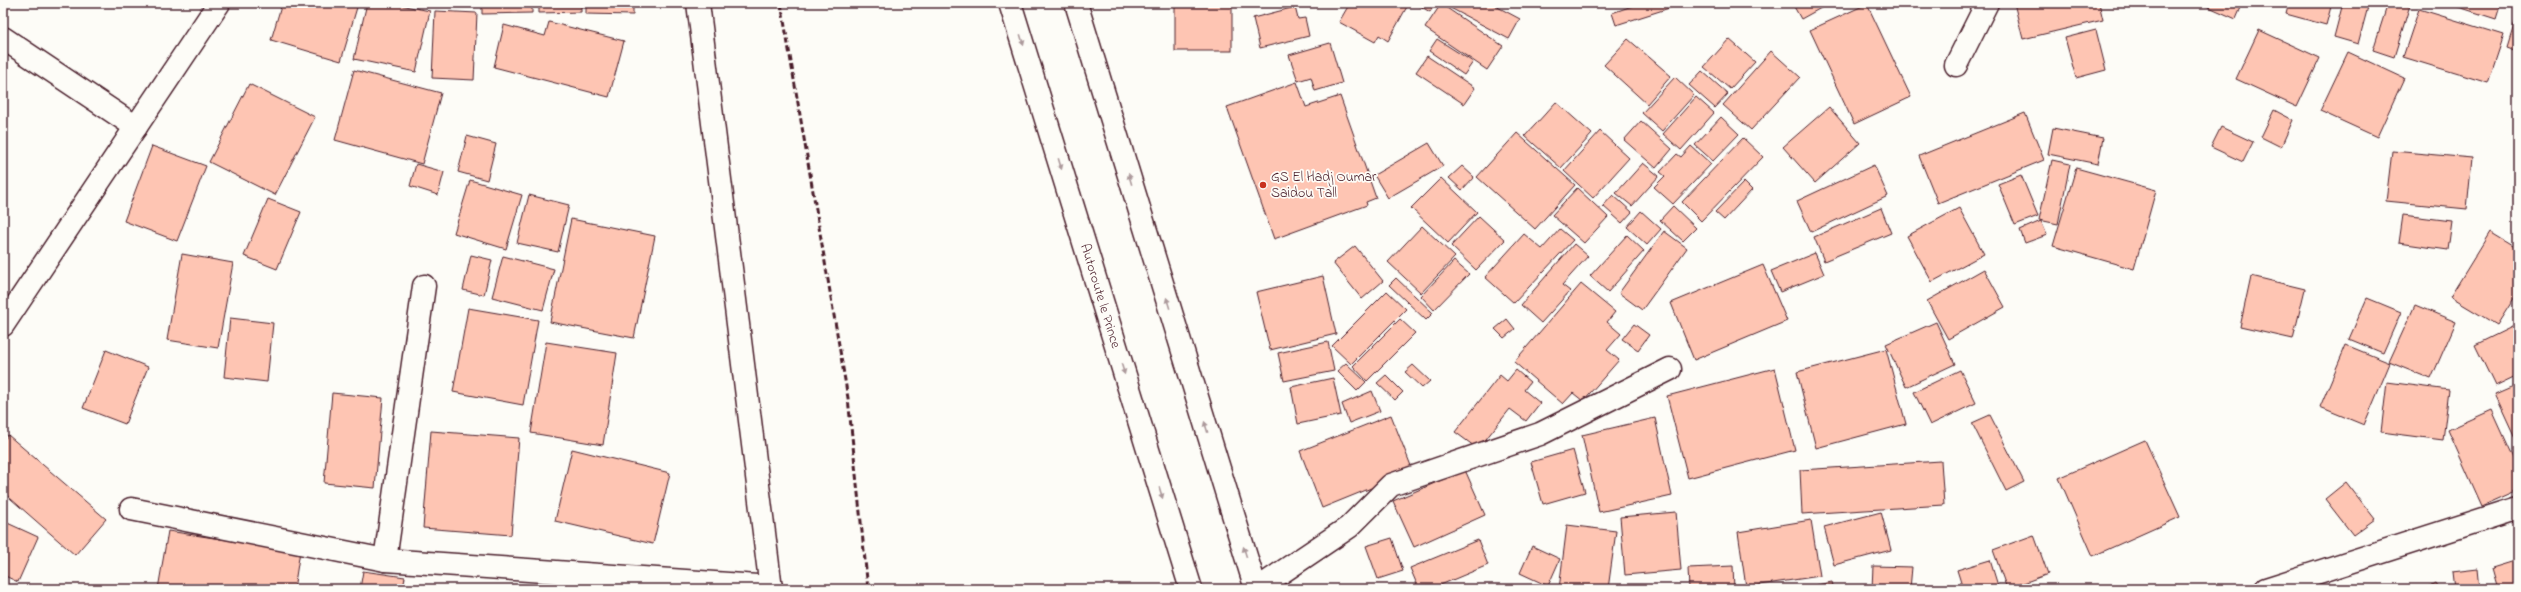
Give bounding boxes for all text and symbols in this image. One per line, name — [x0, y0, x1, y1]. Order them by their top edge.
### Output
one-way arrow — [1019, 35, 1025, 47]
one-way arrow — [1057, 159, 1063, 171]
place label: GS El Hadj Oumar Saidou Tall — [1271, 167, 1377, 204]
one-way arrow — [1127, 173, 1133, 185]
marker: GS El Hadj Oumar Saidou Tall — [1258, 180, 1268, 190]
street label: Autoroute le Prince — [1074, 241, 1126, 352]
one-way arrow — [1165, 297, 1171, 309]
one-way arrow — [1120, 363, 1126, 375]
one-way arrow — [1203, 421, 1209, 433]
one-way arrow — [1158, 488, 1164, 500]
one-way arrow — [1242, 545, 1248, 557]

